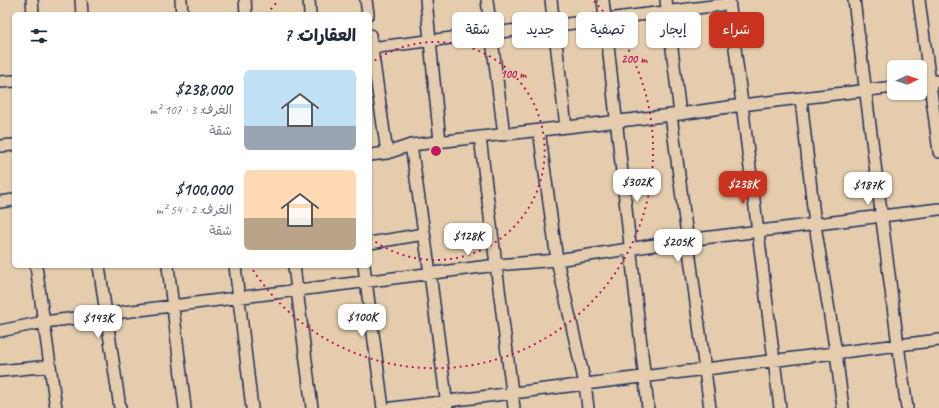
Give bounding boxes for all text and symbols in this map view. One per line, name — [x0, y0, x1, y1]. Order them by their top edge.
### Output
chip: شقة — [452, 12, 504, 48]
chip: جديد — [512, 12, 568, 48]
chip: تصفية — [576, 12, 638, 48]
chip: إيجار — [646, 12, 701, 48]
chip: شراء — [709, 12, 764, 48]
icon: filters — [28, 25, 50, 47]
text: العقارات: 7 — [284, 25, 356, 46]
text: 200 m — [621, 51, 648, 67]
north arrow — [887, 60, 927, 100]
map controls — [887, 60, 927, 100]
text: 100 m — [500, 66, 527, 82]
text: $238,000 — [175, 79, 232, 100]
icon: home — [276, 86, 324, 134]
text: الغرف: 3 · 107 m² — [150, 102, 232, 118]
text: شقة — [209, 123, 232, 139]
centre of rings — [429, 144, 443, 158]
pin: $302K — [609, 169, 665, 203]
pin: $238K — [715, 171, 771, 205]
pin: $187K — [840, 172, 896, 206]
text: $302K — [622, 174, 652, 190]
text: $238K — [728, 176, 758, 192]
text: $187K — [853, 177, 883, 193]
text: $100,000 — [175, 179, 232, 200]
icon: home — [276, 186, 324, 234]
text: الغرف: 2 · 54 m² — [155, 202, 232, 218]
text: شقة — [209, 223, 232, 239]
pin: $128K — [440, 223, 496, 257]
text: $128K — [453, 228, 483, 244]
pin: $205K — [650, 229, 706, 263]
text: $205K — [663, 234, 693, 250]
pin: $100K — [334, 304, 390, 338]
pin: $143K — [70, 305, 126, 339]
text: $100K — [347, 309, 377, 325]
text: $143K — [83, 310, 113, 326]

